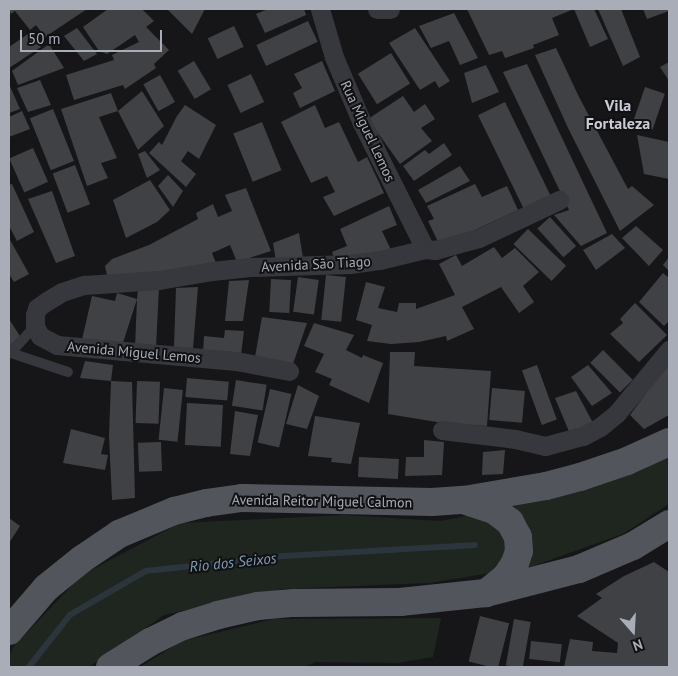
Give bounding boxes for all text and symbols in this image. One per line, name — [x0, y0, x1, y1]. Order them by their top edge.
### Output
scale bar — [22, 20, 165, 52]
text: 50 m — [28, 29, 61, 48]
street label: Rua Miguel Lemos — [337, 78, 399, 184]
district label: Vila Fortaleza — [586, 95, 650, 133]
street label: Avenida São Tiago — [261, 253, 371, 275]
street label: Avenida Miguel Lemos — [66, 338, 202, 366]
street label: Avenida Reitor Miguel Calmon — [232, 491, 412, 511]
water label: Rio dos Seixos — [189, 548, 277, 576]
north arrow — [608, 606, 658, 656]
text: N — [631, 635, 645, 655]

